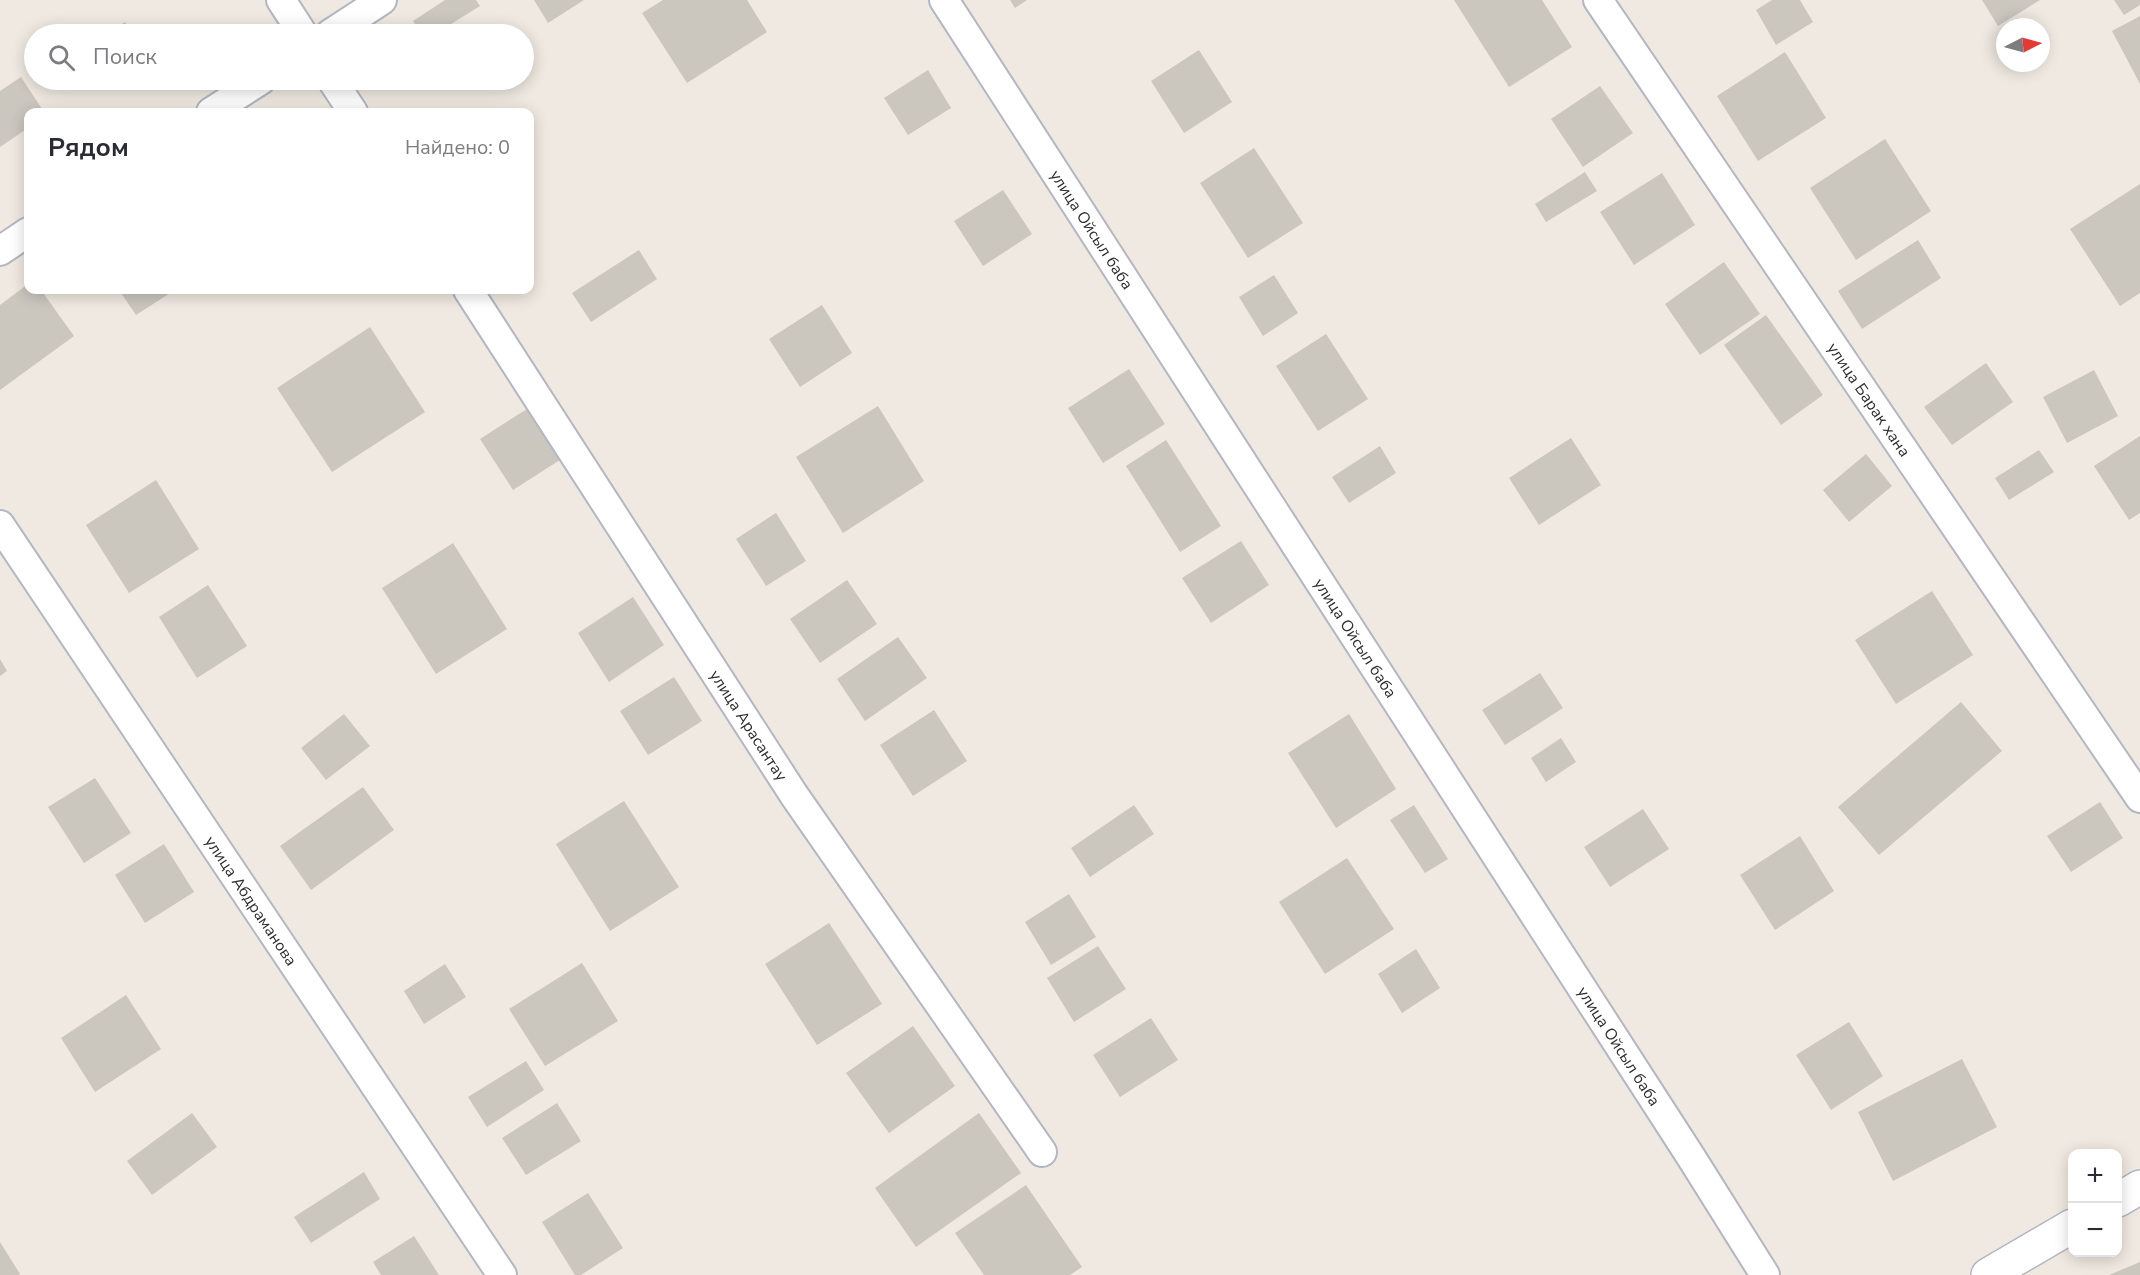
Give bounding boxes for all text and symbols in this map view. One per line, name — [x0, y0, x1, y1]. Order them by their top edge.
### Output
north arrow — [1996, 18, 2050, 72]
search box — [24, 24, 534, 90]
icon: search — [45, 41, 78, 74]
text: Поиск — [93, 42, 157, 72]
text: Рядом — [48, 130, 129, 165]
text: Найдено: 0 — [405, 134, 510, 161]
street label: улица Ойсыл баба — [1044, 166, 1138, 294]
street label: улица Барак хана — [1822, 339, 1915, 462]
street label: улица Ойсыл баба — [1308, 574, 1402, 702]
street label: улица Арасантау — [704, 666, 792, 786]
street label: улица Абдраманова — [199, 832, 302, 970]
street label: улица Ойсыл баба — [1572, 982, 1665, 1111]
map controls — [2068, 1149, 2122, 1257]
button: + — [2068, 1149, 2122, 1203]
button: − — [2068, 1203, 2122, 1257]

